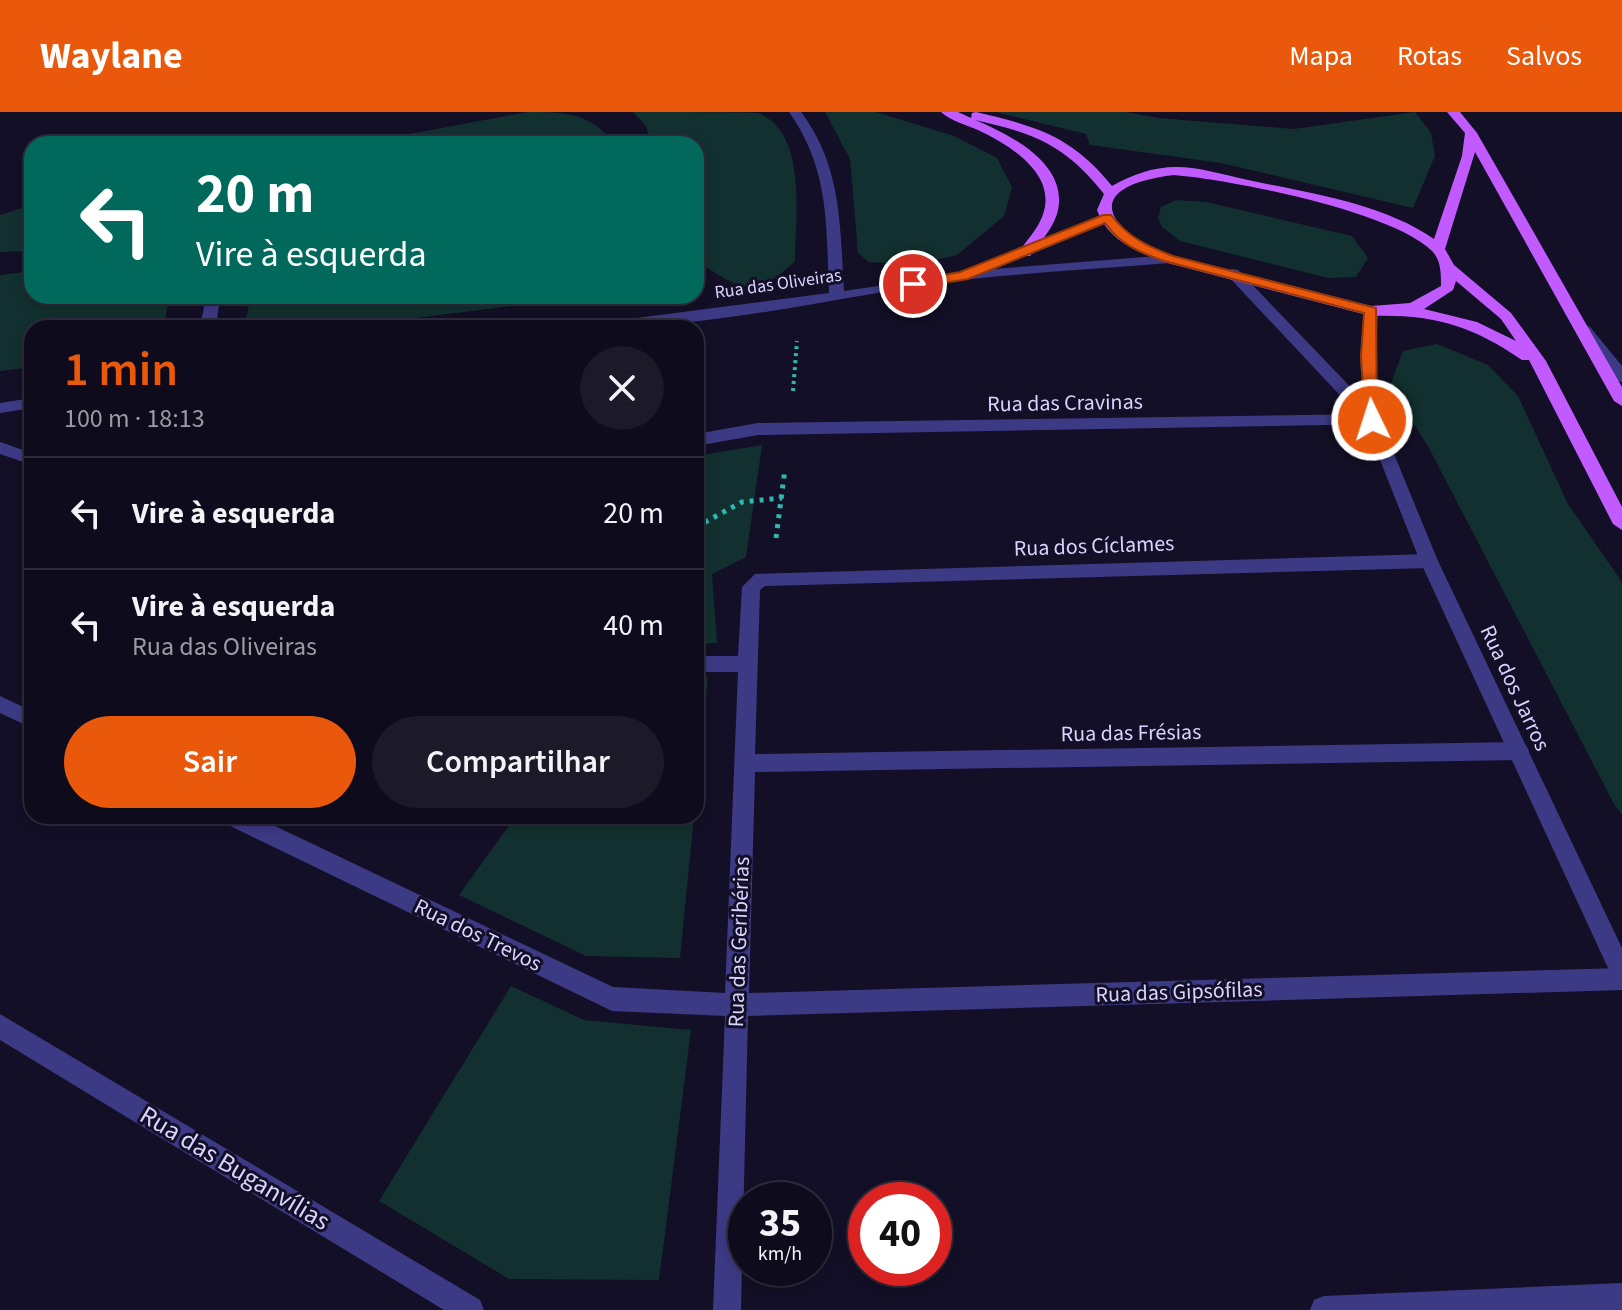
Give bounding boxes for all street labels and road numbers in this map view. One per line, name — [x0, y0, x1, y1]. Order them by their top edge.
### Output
street label: Rua das Oliveiras — [713, 263, 843, 305]
street label: Rua das Cravinas — [987, 386, 1143, 420]
street label: Rua dos Cíclames — [1013, 527, 1175, 565]
street label: Rua dos Jarros — [1472, 620, 1558, 756]
street label: Rua das Frésias — [1060, 716, 1202, 750]
street label: Rua das Geribérias — [720, 856, 758, 1028]
street label: Rua dos Trevos — [409, 890, 547, 980]
street label: Rua das Gipsófilas — [1095, 973, 1263, 1011]
street label: Rua das Buganvílias — [133, 1097, 337, 1240]

